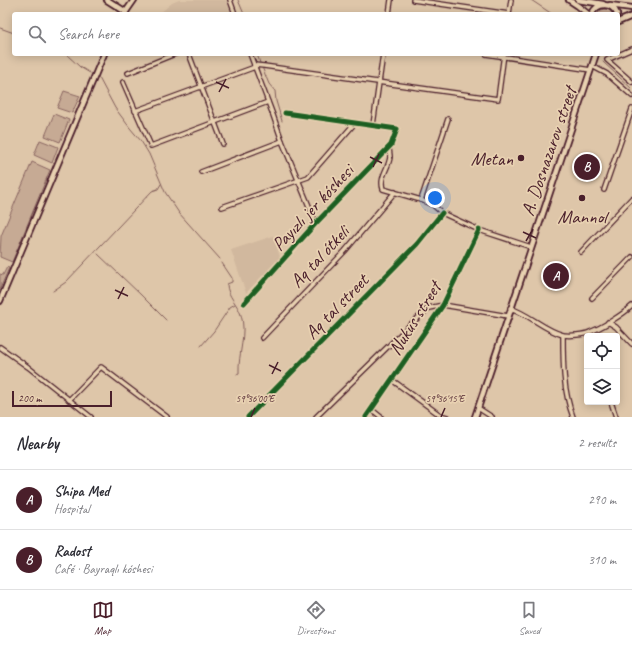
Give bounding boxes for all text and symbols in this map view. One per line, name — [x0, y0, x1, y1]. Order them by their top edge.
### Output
search box — [12, 12, 620, 56]
icon: search — [26, 23, 48, 45]
text: Search here — [58, 25, 119, 44]
street label: A. Dosnazarov street — [516, 81, 583, 219]
place label: Metan — [471, 147, 513, 171]
pin: B — [574, 152, 600, 182]
marker: Metan — [516, 153, 526, 163]
street label: Payızlı jer kóshesi — [267, 158, 361, 256]
your location — [425, 188, 445, 208]
marker: Mannol — [577, 193, 587, 203]
place label: Mannol — [557, 205, 610, 229]
street label: Aq tal ótkeli — [285, 219, 356, 293]
pin: A — [543, 261, 569, 291]
street label: Aq tal street — [300, 268, 375, 344]
street label: Nukus street — [383, 275, 448, 360]
map controls — [584, 333, 620, 405]
button: locate — [584, 333, 620, 369]
button: layers — [584, 369, 620, 405]
scale bar — [12, 389, 112, 408]
text: 200 m — [18, 391, 42, 405]
text: 59°36'00"E — [236, 392, 276, 405]
text: 59°36'15"E — [426, 392, 466, 405]
text: Nearby — [16, 433, 59, 454]
text: 2 results — [578, 435, 616, 451]
text: Shipa Med — [54, 482, 109, 501]
text: A — [26, 492, 32, 508]
text: 290 m — [588, 492, 616, 508]
text: Hospital — [54, 501, 90, 517]
text: Radost — [54, 542, 90, 561]
text: B — [26, 552, 32, 568]
text: 310 m — [588, 552, 616, 568]
text: Café · Bayraqlı kóshesi — [54, 561, 153, 577]
tab: Map — [92, 599, 114, 637]
tab: Directions — [297, 599, 335, 637]
tab: Saved — [518, 599, 540, 637]

